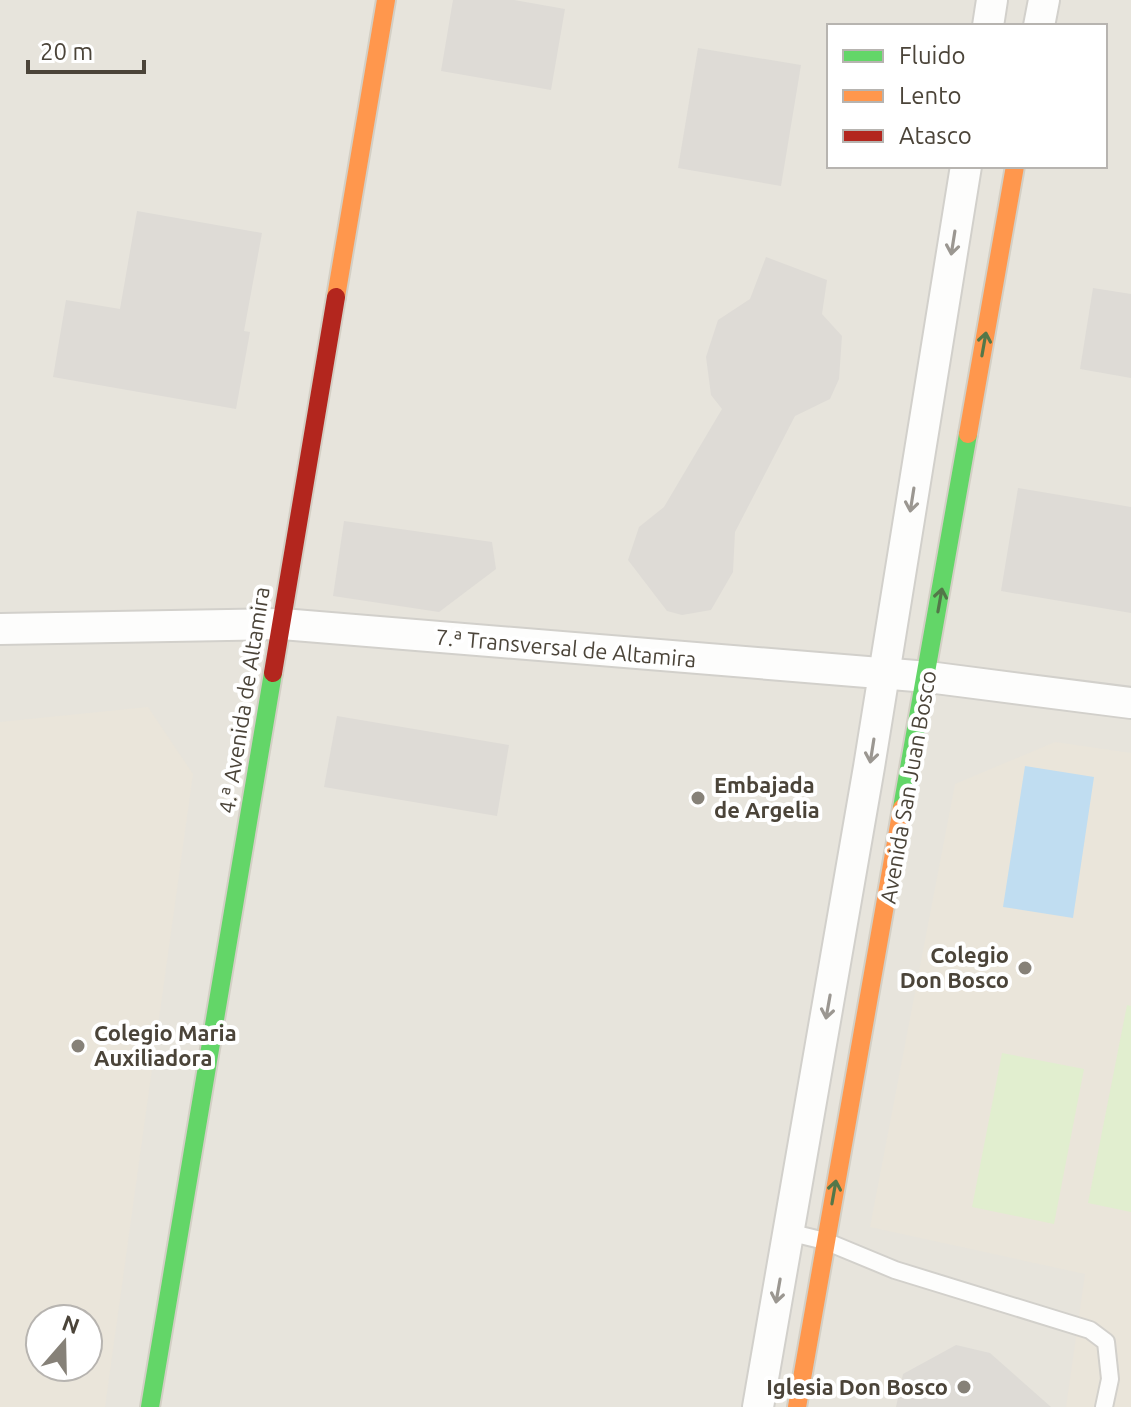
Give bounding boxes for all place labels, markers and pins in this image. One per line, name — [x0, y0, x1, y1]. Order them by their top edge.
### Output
place label: Embajada de Argelia — [714, 772, 820, 822]
marker: Embajada de Argelia — [689, 789, 707, 807]
place label: Colegio Don Bosco — [900, 942, 1009, 992]
marker: Colegio Don Bosco — [1016, 959, 1034, 977]
place label: Colegio Maria Auxiliadora — [94, 1020, 237, 1070]
marker: Colegio Maria Auxiliadora — [69, 1037, 87, 1055]
place label: Iglesia Don Bosco — [766, 1374, 948, 1399]
marker: Iglesia Don Bosco — [955, 1378, 973, 1396]

